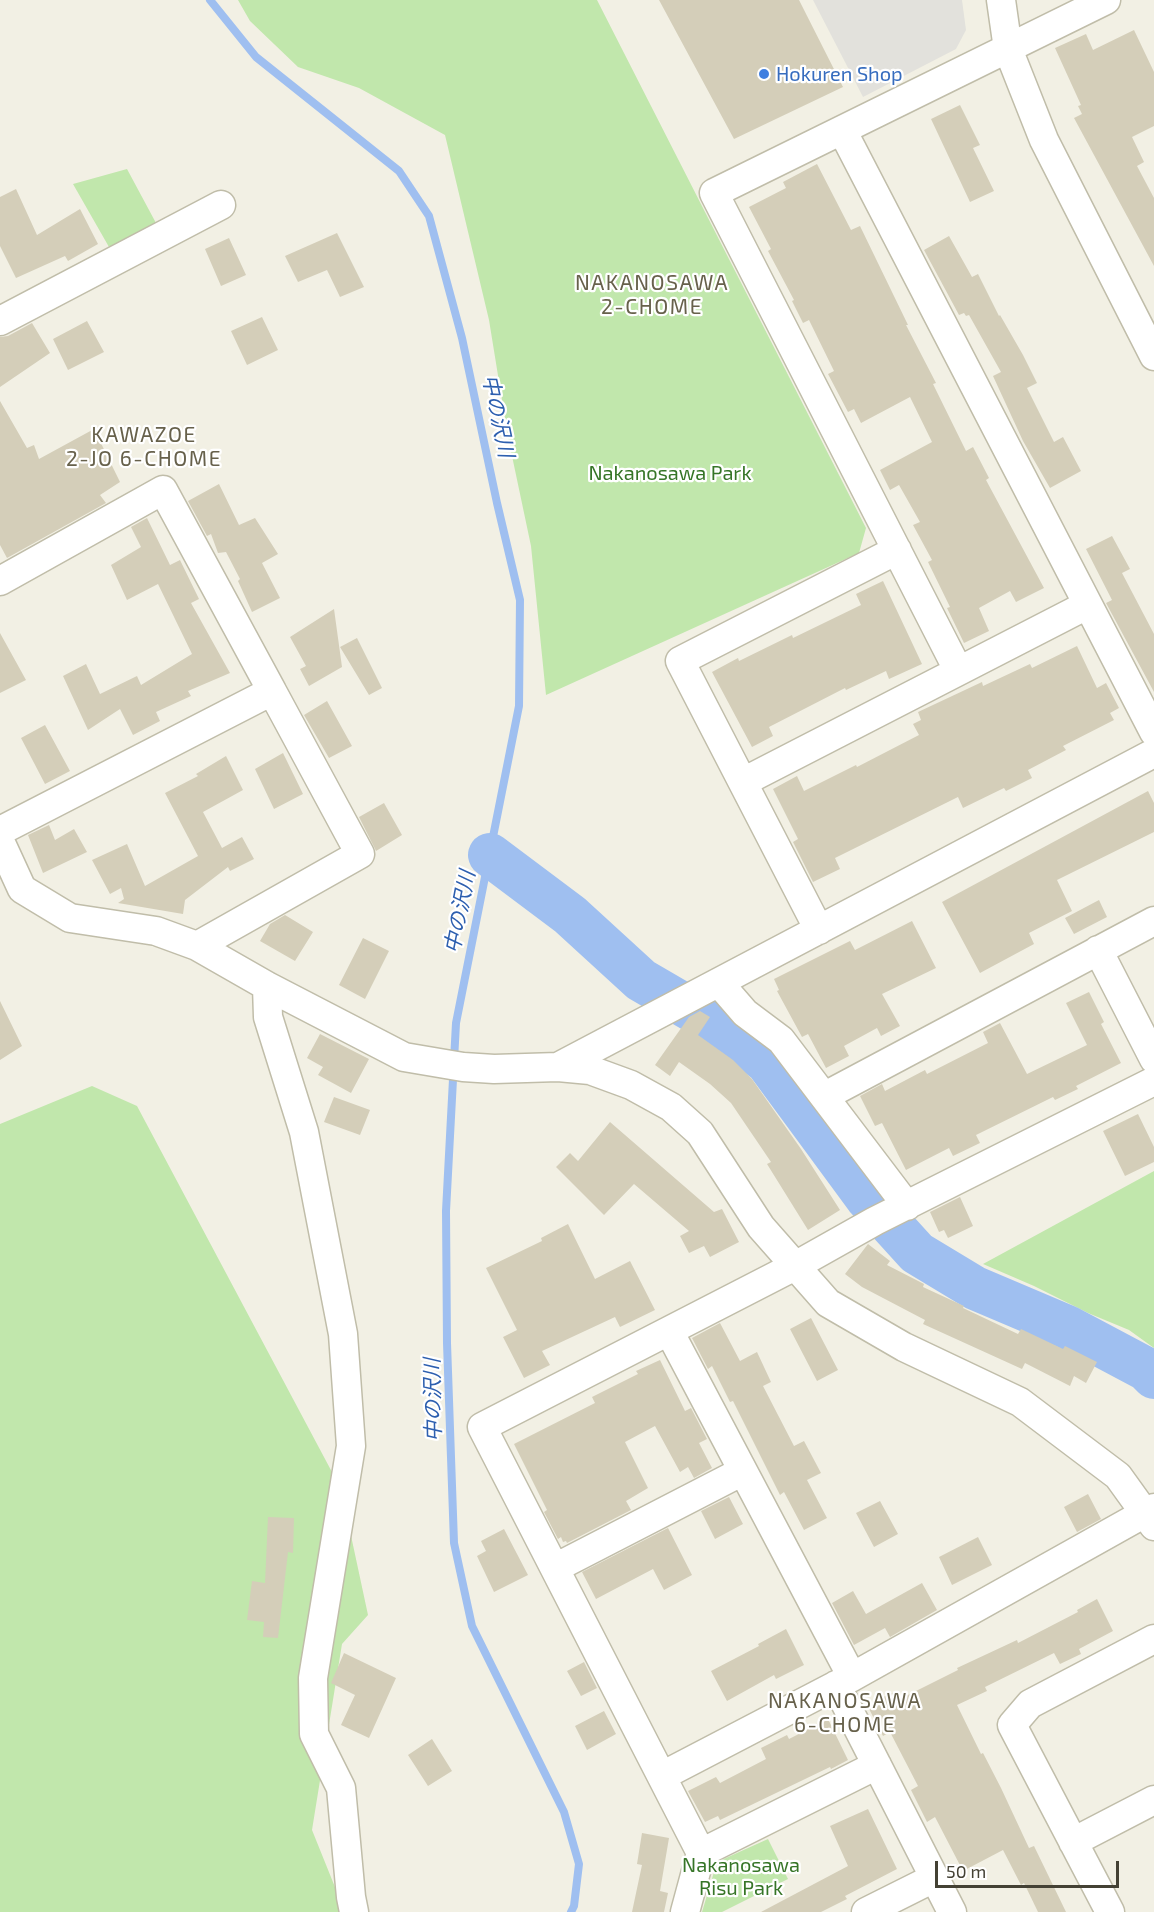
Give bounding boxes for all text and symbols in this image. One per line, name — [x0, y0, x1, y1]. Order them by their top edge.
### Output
place label: Hokuren Shop — [776, 62, 903, 86]
marker: Hokuren Shop — [757, 67, 771, 81]
district label: NAKANOSAWA 2-CHOME — [575, 270, 729, 320]
water label: 中の沢川 — [477, 372, 519, 460]
district label: KAWAZOE 2-JO 6-CHOME — [66, 422, 222, 472]
park label: Nakanosawa Park — [588, 461, 752, 485]
water label: 中の沢川 — [440, 868, 480, 956]
water label: 中の沢川 — [420, 1358, 446, 1442]
district label: NAKANOSAWA 6-CHOME — [768, 1688, 922, 1738]
scale bar — [938, 1849, 1122, 1887]
park label: Nakanosawa Risu Park — [682, 1853, 800, 1900]
text: 50 m — [946, 1860, 986, 1882]

